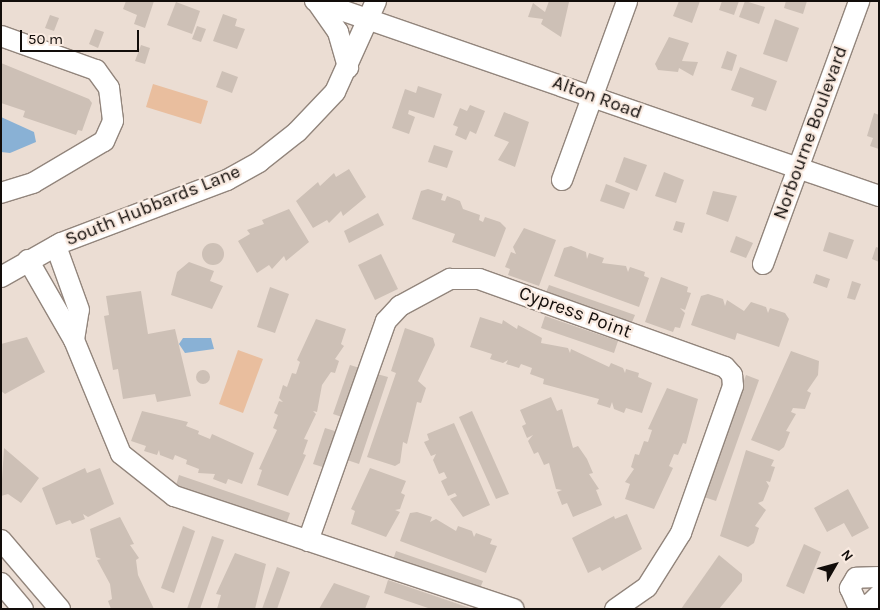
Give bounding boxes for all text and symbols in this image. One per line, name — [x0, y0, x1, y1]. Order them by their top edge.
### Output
scale bar — [22, 20, 141, 52]
text: 50 m — [28, 30, 63, 48]
street label: Norbourne Boulevard — [769, 43, 853, 223]
street label: Alton Road — [549, 71, 645, 125]
street label: South Hubbards Lane — [62, 160, 244, 252]
street label: Cypress Point — [516, 282, 634, 344]
north arrow — [810, 540, 860, 590]
text: N — [837, 546, 857, 565]

